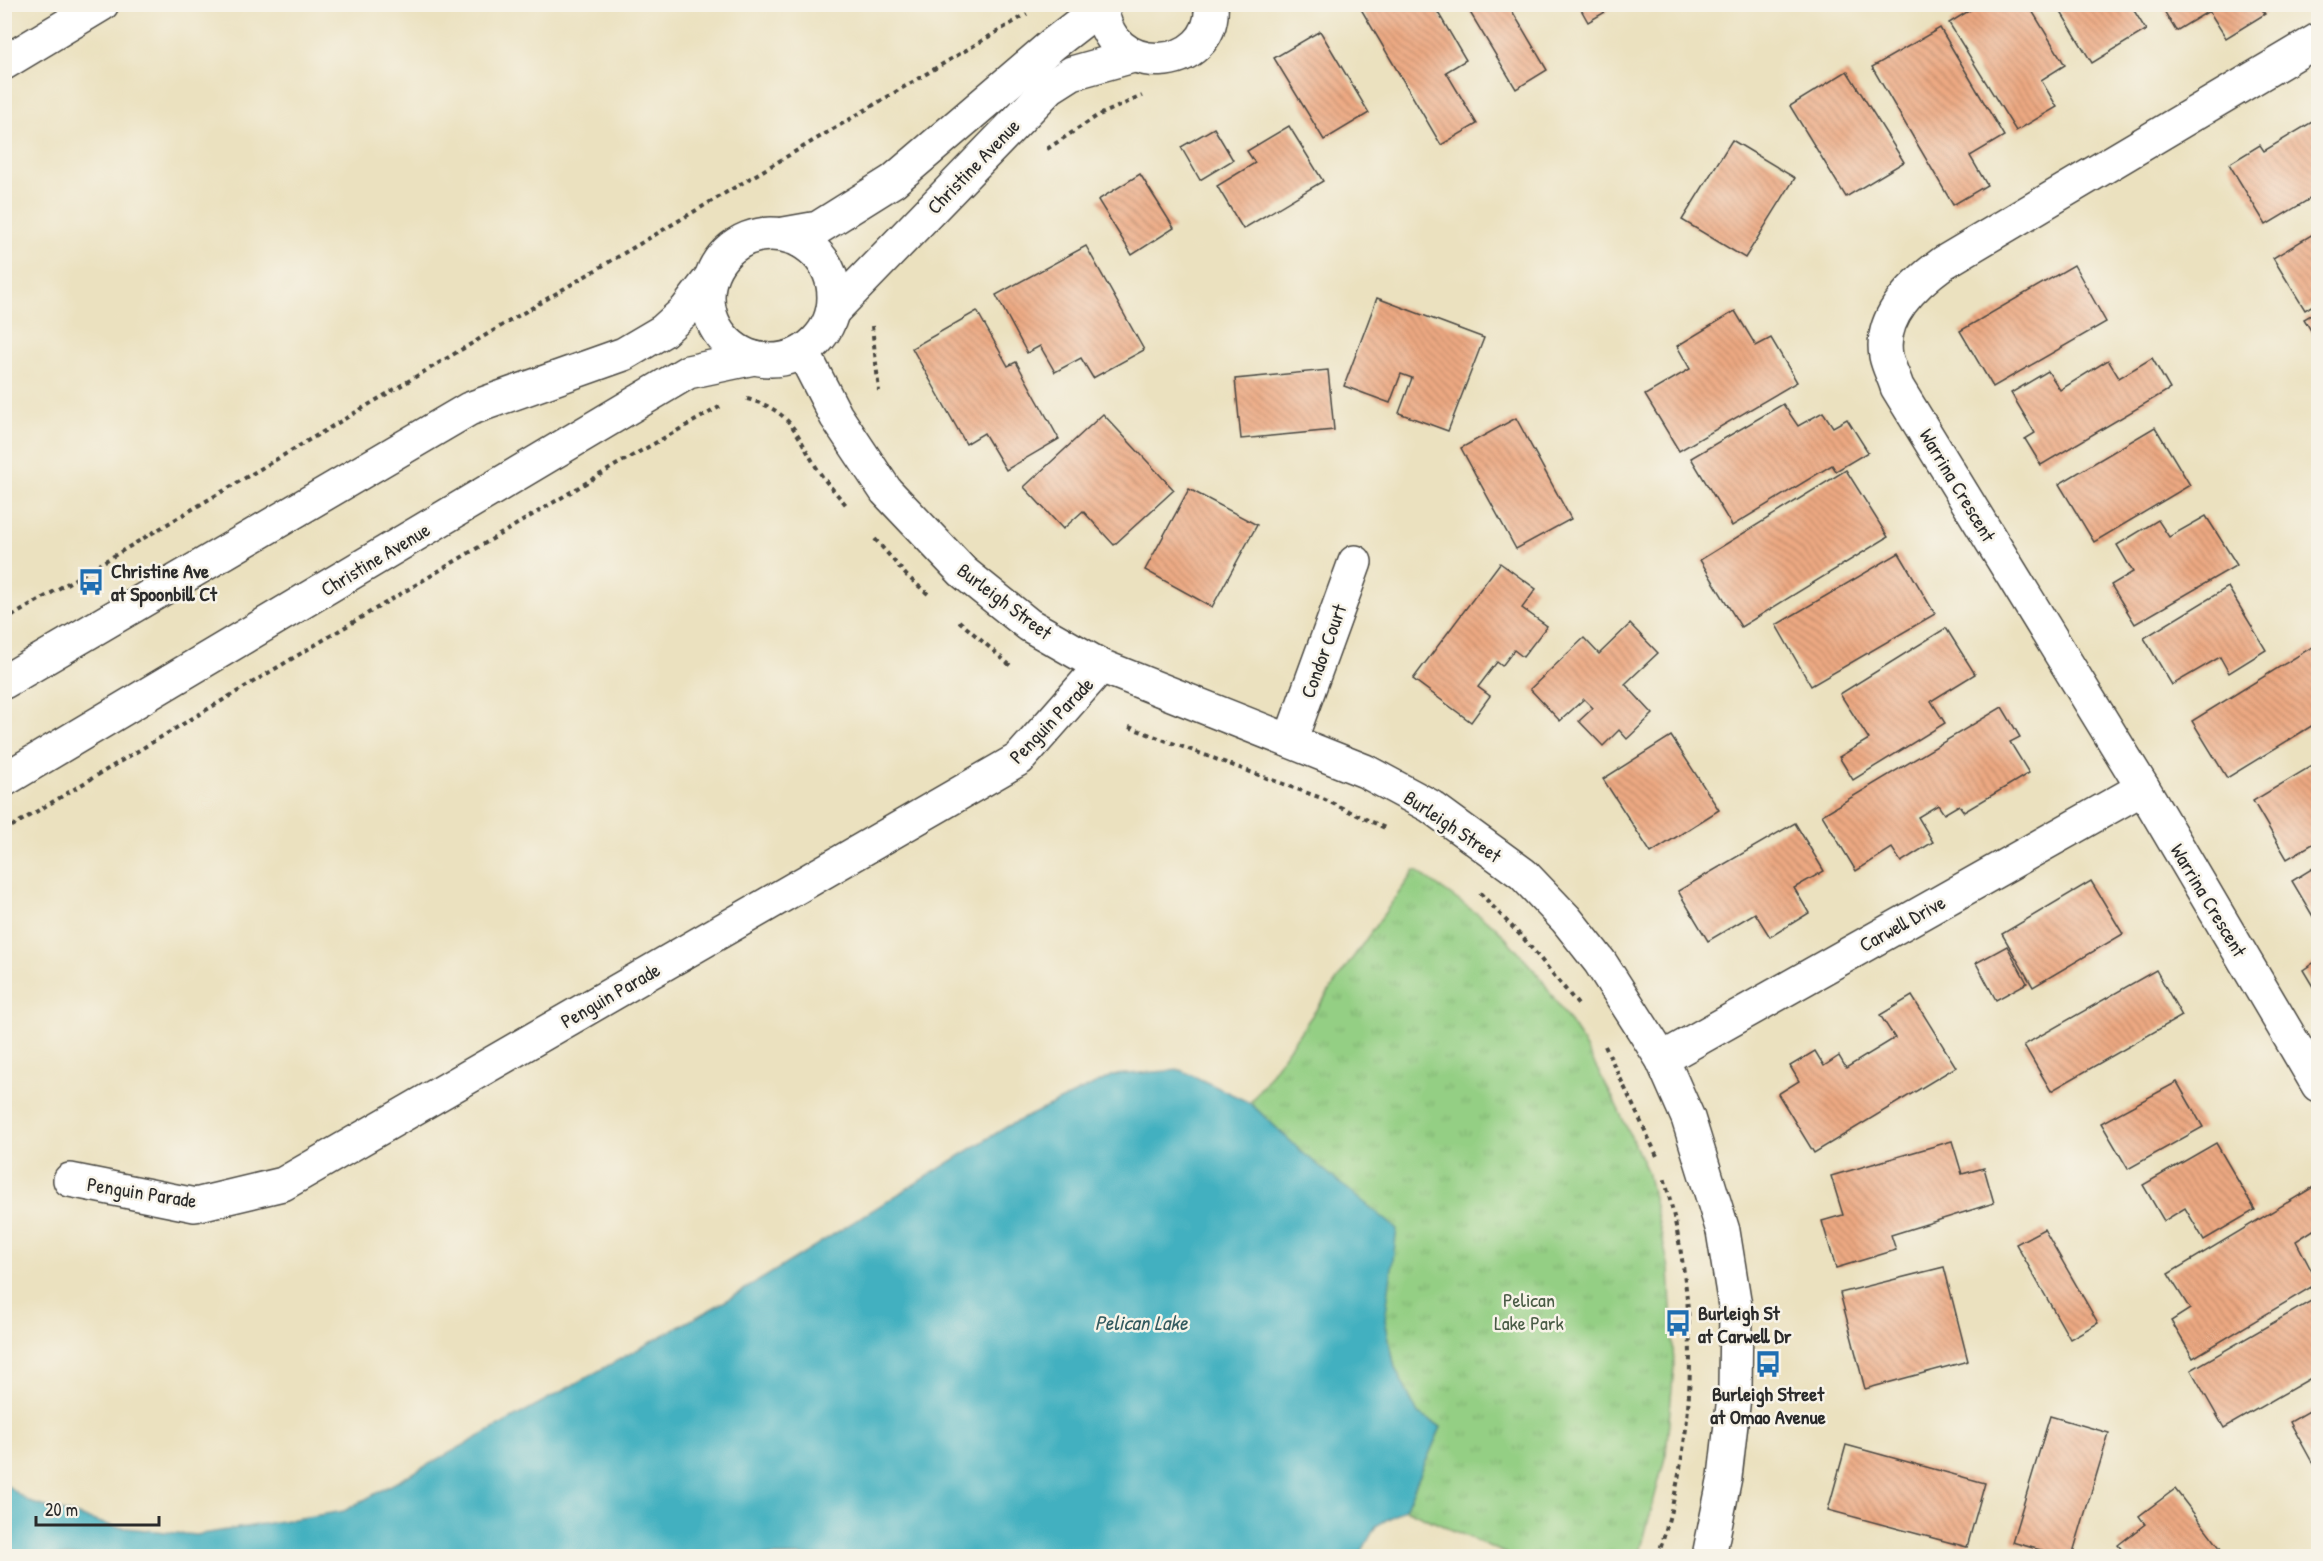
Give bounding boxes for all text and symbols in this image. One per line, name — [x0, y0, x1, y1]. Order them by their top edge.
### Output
street label: Christine Avenue — [921, 112, 1025, 220]
street label: Warrina Crescent — [1914, 423, 2003, 548]
street label: Christine Avenue — [315, 516, 435, 602]
street label: Burleigh Street — [952, 556, 1059, 646]
place label: Christine Ave at Spoonbill Ct — [111, 557, 218, 608]
bus stop icon: Christine Ave at Spoonbill Ct — [76, 567, 106, 597]
street label: Condor Court — [1294, 599, 1353, 702]
street label: Penguin Parade — [1003, 671, 1099, 769]
street label: Burleigh Street — [1399, 783, 1508, 869]
street label: Warrina Crescent — [2165, 838, 2254, 963]
street label: Carwell Drive — [1854, 888, 1950, 958]
street label: Penguin Parade — [555, 956, 665, 1034]
street label: Penguin Parade — [85, 1170, 199, 1214]
park label: Pelican Lake Park — [1494, 1286, 1564, 1336]
place label: Burleigh St at Carwell Dr — [1698, 1299, 1792, 1349]
water label: Pelican Lake — [1095, 1308, 1189, 1337]
bus stop icon: Burleigh St at Carwell Dr — [1663, 1308, 1693, 1338]
bus stop icon: Burleigh Street at Omao Avenue — [1753, 1349, 1783, 1379]
place label: Burleigh Street at Omao Avenue — [1710, 1380, 1826, 1430]
scale bar — [36, 1489, 159, 1527]
text: 20 m — [45, 1497, 78, 1522]

